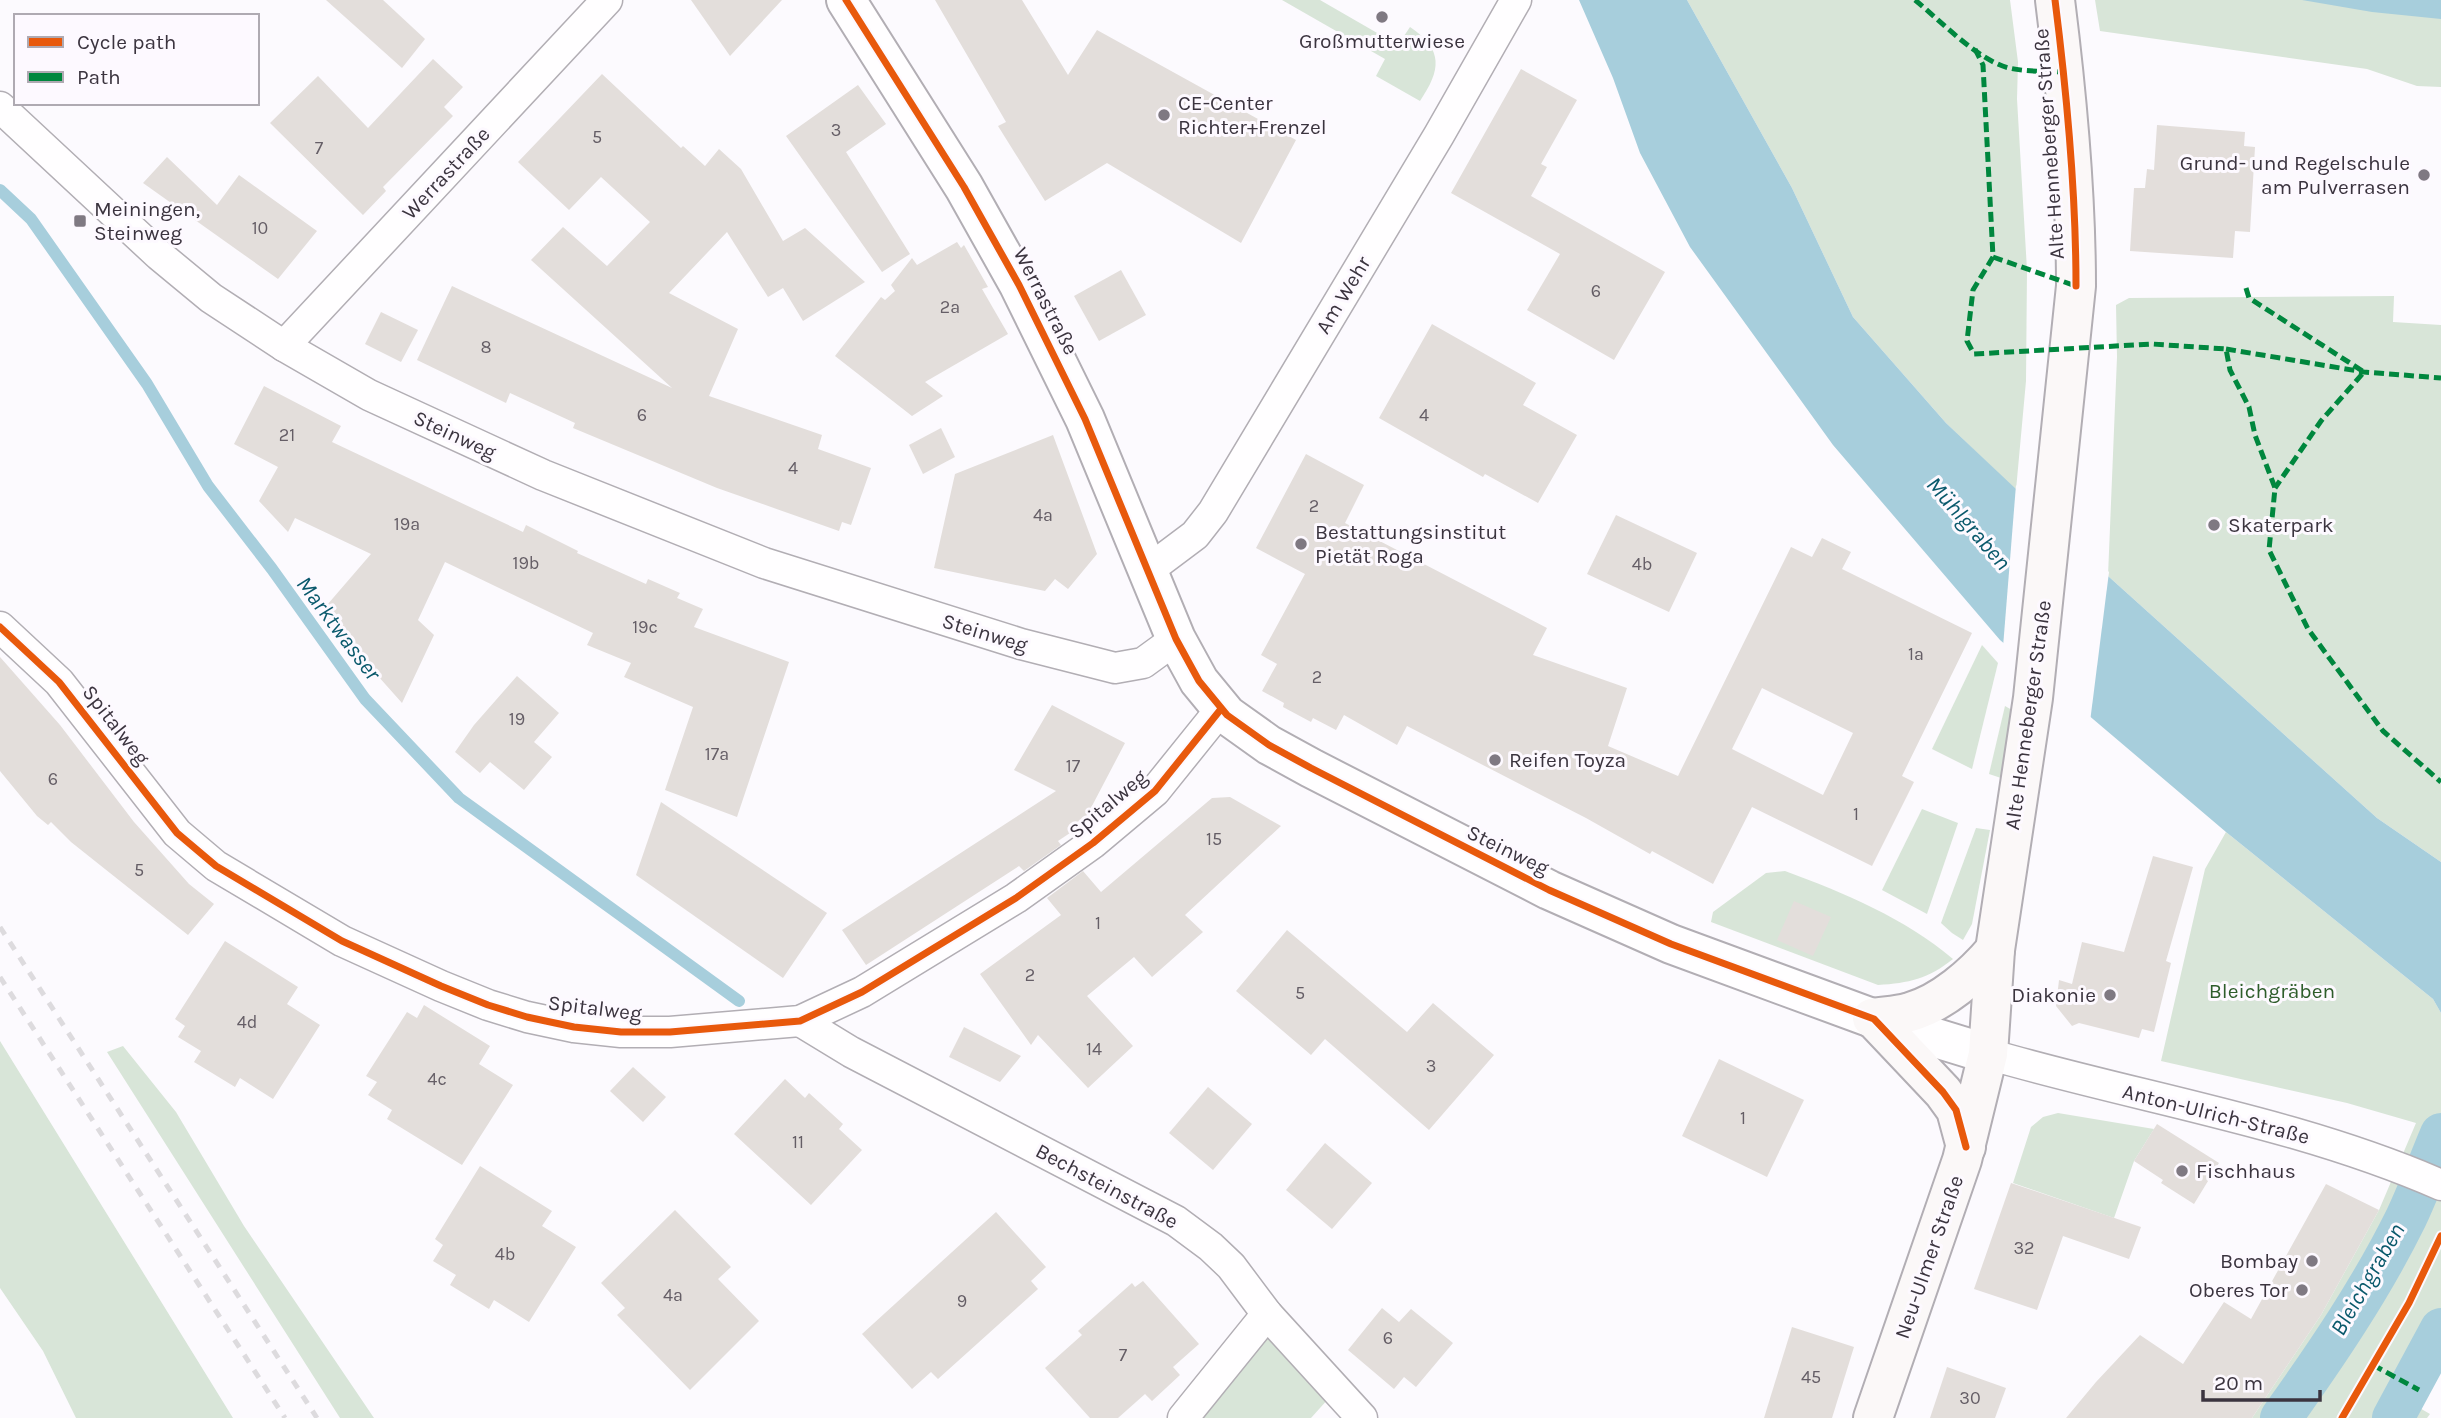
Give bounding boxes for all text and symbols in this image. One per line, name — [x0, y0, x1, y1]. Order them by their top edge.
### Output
marker: Großmutterwiese — [1374, 9, 1390, 25]
legend — [14, 14, 259, 105]
street label: Alte Henneberger Straße — [2029, 28, 2069, 260]
place label: Großmutterwiese — [1299, 29, 1465, 53]
text: Cycle path — [77, 30, 177, 54]
text: Path — [77, 65, 121, 89]
place label: CE-Center Richter+Frenzel — [1178, 91, 1327, 139]
marker: CE-Center Richter+Frenzel — [1156, 107, 1172, 123]
house number: 3 — [831, 119, 841, 141]
street label: Werrastraße — [397, 122, 495, 224]
house number: 5 — [592, 126, 602, 148]
house number: 7 — [315, 137, 324, 159]
place label: Grund- und Regelschule am Pulverrasen — [2180, 151, 2410, 199]
marker: Grund- und Regelschule am Pulverrasen — [2416, 167, 2432, 183]
place label: Meiningen, Steinweg — [94, 197, 200, 245]
marker: Meiningen, Steinweg — [72, 213, 88, 229]
house number: 10 — [252, 217, 268, 239]
street label: Werrastraße — [1009, 243, 1083, 359]
street label: Am Wehr — [1311, 252, 1376, 338]
house number: 6 — [1591, 280, 1601, 302]
house number: 2a — [940, 296, 960, 318]
house number: 8 — [480, 336, 492, 358]
house number: 6 — [637, 404, 647, 426]
house number: 4 — [1419, 404, 1429, 426]
street label: Steinweg — [410, 405, 500, 465]
house number: 21 — [279, 424, 295, 446]
house number: 4 — [788, 457, 798, 479]
water label: Mühlgraben — [1921, 471, 2016, 576]
house number: 2 — [1309, 495, 1319, 517]
house number: 4a — [1033, 504, 1053, 526]
house number: 19a — [394, 513, 420, 535]
place label: Skaterpark — [2228, 513, 2334, 537]
marker: Skaterpark — [2206, 517, 2222, 533]
place label: Bestattungsinstitut Pietät Roga — [1315, 520, 1506, 568]
marker: Bestattungsinstitut Pietät Roga — [1293, 536, 1309, 552]
house number: 19b — [512, 552, 540, 574]
house number: 4b — [1632, 553, 1652, 575]
water label: Marktwasser — [291, 571, 387, 687]
street label: Alte Henneberger Straße — [2000, 599, 2056, 831]
street label: Steinweg — [939, 609, 1031, 657]
house number: 19c — [632, 616, 658, 638]
house number: 1a — [1908, 643, 1924, 665]
house number: 2 — [1312, 666, 1322, 688]
street label: Spitalweg — [77, 680, 155, 770]
house number: 19 — [509, 708, 525, 730]
house number: 17a — [705, 743, 729, 765]
place label: Reifen Toyza — [1509, 748, 1626, 772]
marker: Reifen Toyza — [1487, 752, 1503, 768]
house number: 17 — [1066, 755, 1081, 777]
street label: Spitalweg — [1064, 764, 1152, 844]
house number: 6 — [48, 768, 58, 790]
house number: 1 — [1853, 803, 1859, 825]
street label: Steinweg — [1463, 820, 1553, 880]
house number: 15 — [1206, 828, 1222, 850]
house number: 5 — [134, 859, 144, 881]
house number: 1 — [1095, 912, 1101, 934]
house number: 2 — [1025, 964, 1035, 986]
park label: Bleichgräben — [2209, 979, 2335, 1003]
house number: 5 — [1295, 982, 1305, 1004]
place label: Diakonie — [2011, 983, 2096, 1007]
marker: Diakonie — [2102, 987, 2118, 1003]
street label: Spitalweg — [547, 990, 643, 1026]
house number: 4d — [237, 1011, 257, 1033]
house number: 14 — [1086, 1038, 1102, 1060]
house number: 3 — [1426, 1055, 1436, 1077]
house number: 4c — [427, 1068, 447, 1090]
street label: Anton-Ulrich-Straße — [2120, 1079, 2312, 1149]
house number: 1 — [1740, 1107, 1746, 1129]
house number: 11 — [792, 1131, 804, 1153]
street label: Bechsteinstraße — [1032, 1138, 1182, 1234]
place label: Fischhaus — [2196, 1159, 2296, 1183]
marker: Fischhaus — [2174, 1163, 2190, 1179]
street label: Neu-Ulmer Straße — [1890, 1172, 1968, 1342]
water label: Bleichgraben — [2324, 1218, 2410, 1340]
house number: 32 — [2013, 1237, 2035, 1259]
house number: 4b — [495, 1243, 515, 1265]
place label: Bombay — [2220, 1249, 2298, 1273]
marker: Bombay — [2304, 1253, 2320, 1269]
place label: Oberes Tor — [2189, 1278, 2288, 1302]
marker: Oberes Tor — [2294, 1282, 2310, 1298]
house number: 4a — [663, 1284, 683, 1306]
house number: 9 — [957, 1290, 967, 1312]
house number: 6 — [1383, 1327, 1393, 1349]
house number: 7 — [1119, 1344, 1128, 1366]
scale bar — [2203, 1358, 2320, 1402]
house number: 45 — [1801, 1366, 1821, 1388]
text: 20 m — [2214, 1371, 2263, 1395]
house number: 30 — [1959, 1387, 1981, 1409]

